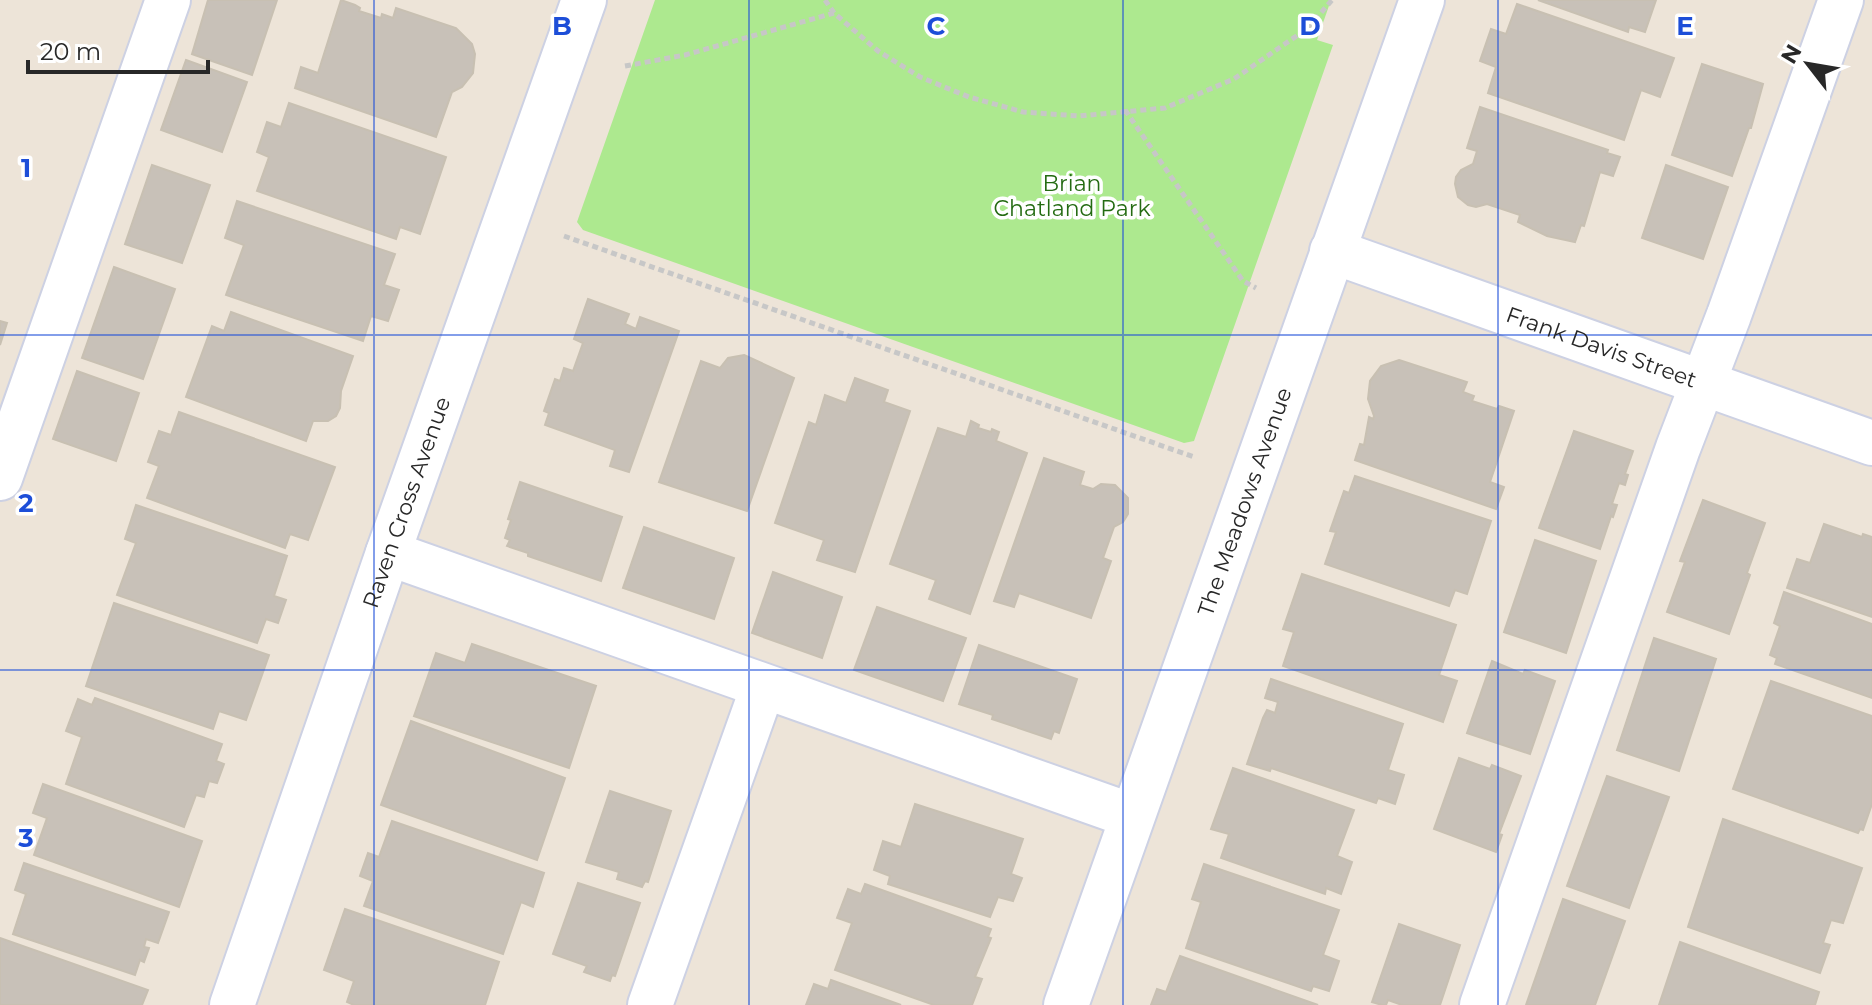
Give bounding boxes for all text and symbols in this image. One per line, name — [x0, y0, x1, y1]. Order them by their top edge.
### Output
text: B — [552, 10, 572, 42]
text: C — [927, 10, 946, 42]
text: D — [1299, 10, 1321, 42]
text: E — [1676, 10, 1694, 42]
scale bar — [28, 24, 208, 74]
north arrow — [1768, 24, 1848, 104]
text: 20 m — [40, 37, 101, 66]
text: N — [1775, 39, 1807, 69]
text: 1 — [21, 152, 31, 184]
park label: Brian Chatland Park — [993, 170, 1151, 222]
street label: Frank Davis Street — [1503, 301, 1700, 393]
street label: The Meadows Avenue — [1191, 384, 1297, 620]
street label: Raven Cross Avenue — [357, 393, 456, 612]
text: 2 — [18, 487, 34, 519]
text: 3 — [17, 822, 34, 854]

